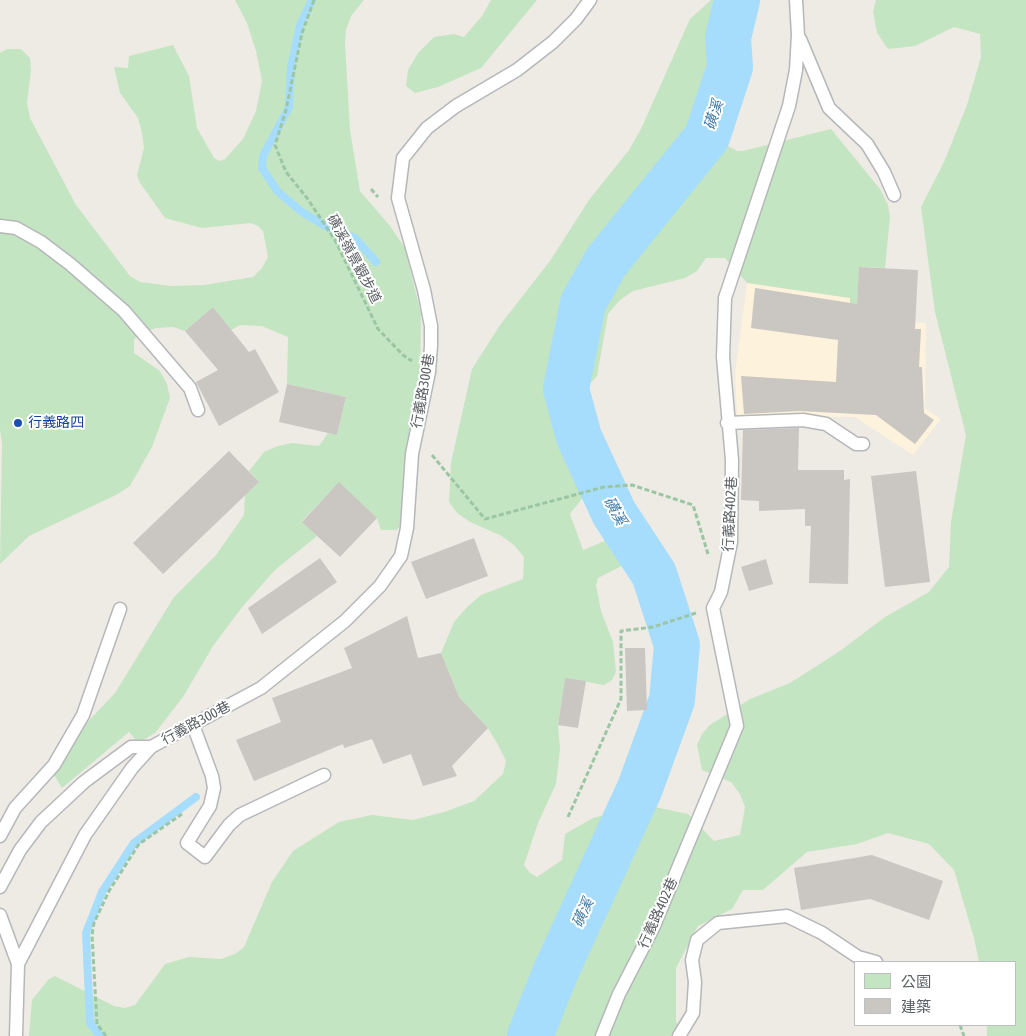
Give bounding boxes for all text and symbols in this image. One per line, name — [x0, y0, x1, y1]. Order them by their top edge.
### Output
water label: 磺溪 — [701, 98, 727, 132]
street label: 磺溪嶺景觀步道 — [324, 212, 384, 306]
street label: 行義路300巷 — [408, 352, 438, 430]
place label: 行義路四 — [28, 415, 84, 431]
marker: 行義路四 — [12, 417, 24, 429]
street label: 行義路402巷 — [720, 476, 740, 552]
water label: 磺溪 — [600, 494, 630, 528]
street label: 行義路300巷 — [159, 698, 233, 748]
street label: 行義路402巷 — [635, 875, 681, 951]
water label: 磺溪 — [569, 896, 597, 930]
legend — [854, 961, 1016, 1026]
text: 公園 — [901, 973, 931, 990]
text: 建築 — [901, 998, 931, 1015]

